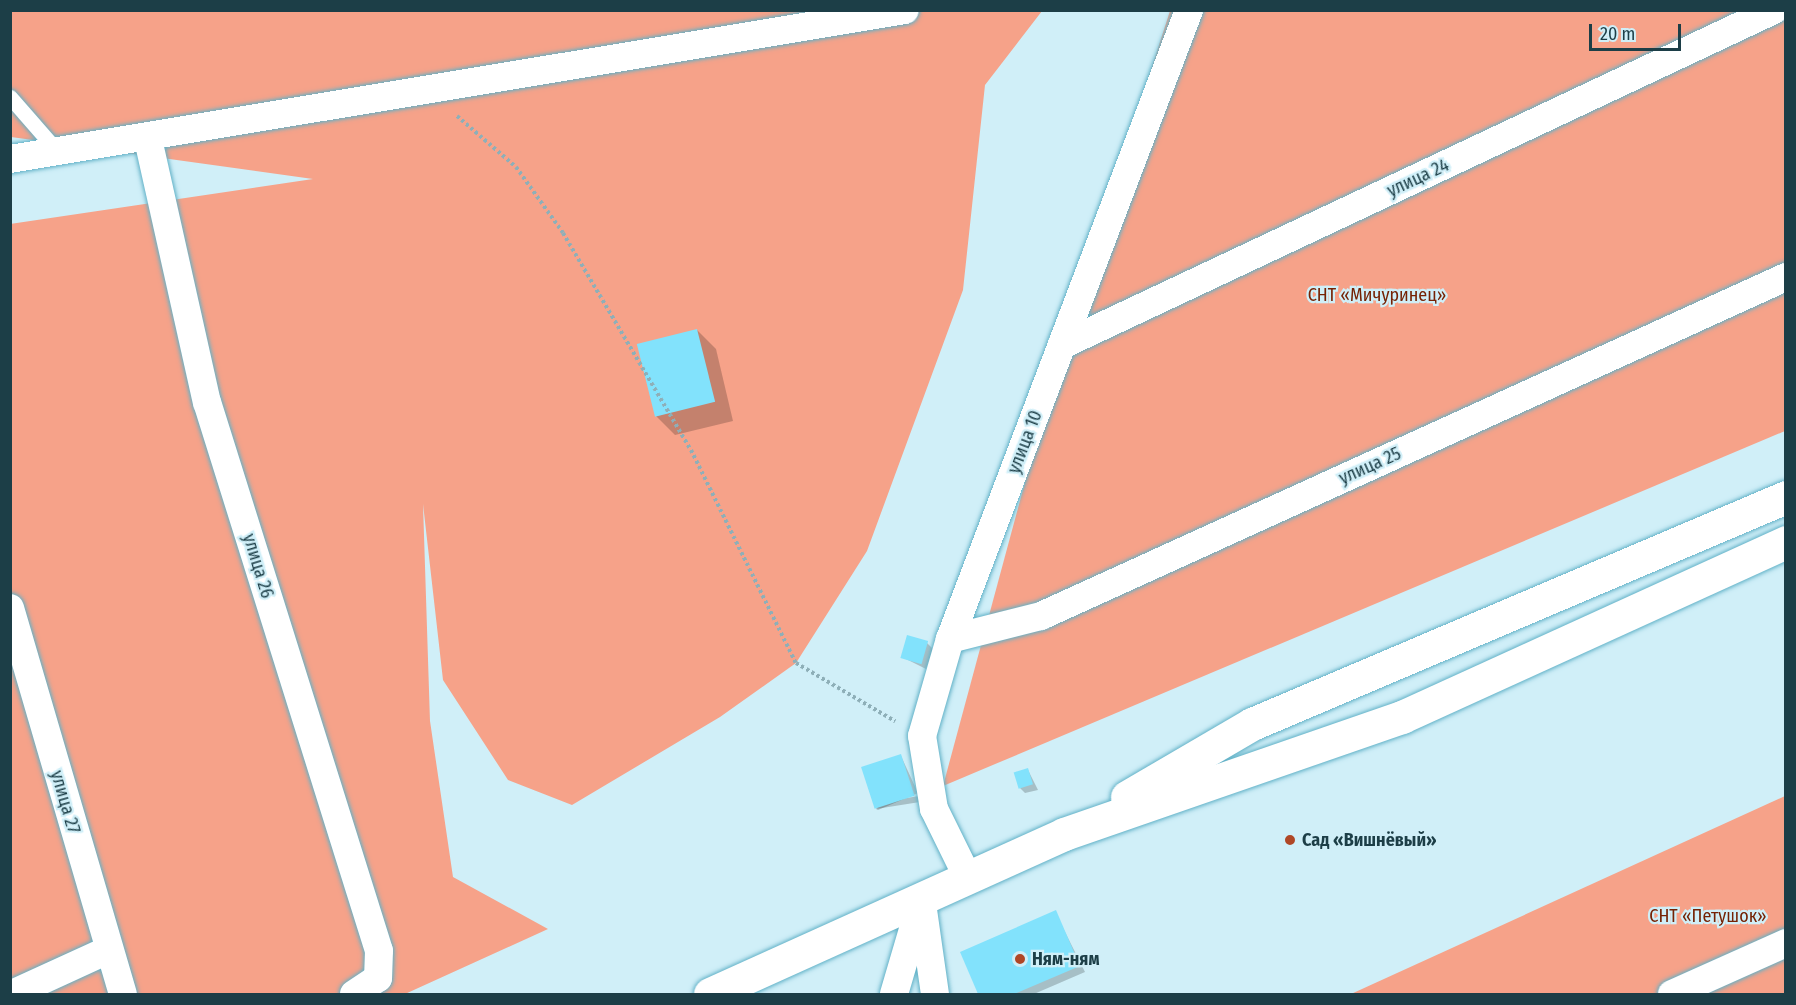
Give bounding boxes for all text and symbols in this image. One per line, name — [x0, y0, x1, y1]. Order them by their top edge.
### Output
scale bar — [1592, 12, 1684, 50]
text: 20 m — [1600, 23, 1635, 45]
street label: улица 24 — [1384, 154, 1452, 202]
park label: СНТ «Мичуринец» — [1308, 284, 1446, 306]
street label: улица 10 — [1003, 407, 1047, 477]
street label: улица 25 — [1336, 443, 1404, 489]
street label: улица 26 — [238, 531, 278, 601]
street label: улица 27 — [46, 768, 84, 836]
place label: Сад «Вишнёвый» — [1302, 829, 1437, 851]
marker: Сад «Вишнёвый» — [1283, 833, 1297, 847]
park label: СНТ «Петушок» — [1649, 905, 1767, 927]
place label: Ням-ням — [1032, 948, 1099, 970]
marker: Ням-ням — [1013, 952, 1027, 966]

